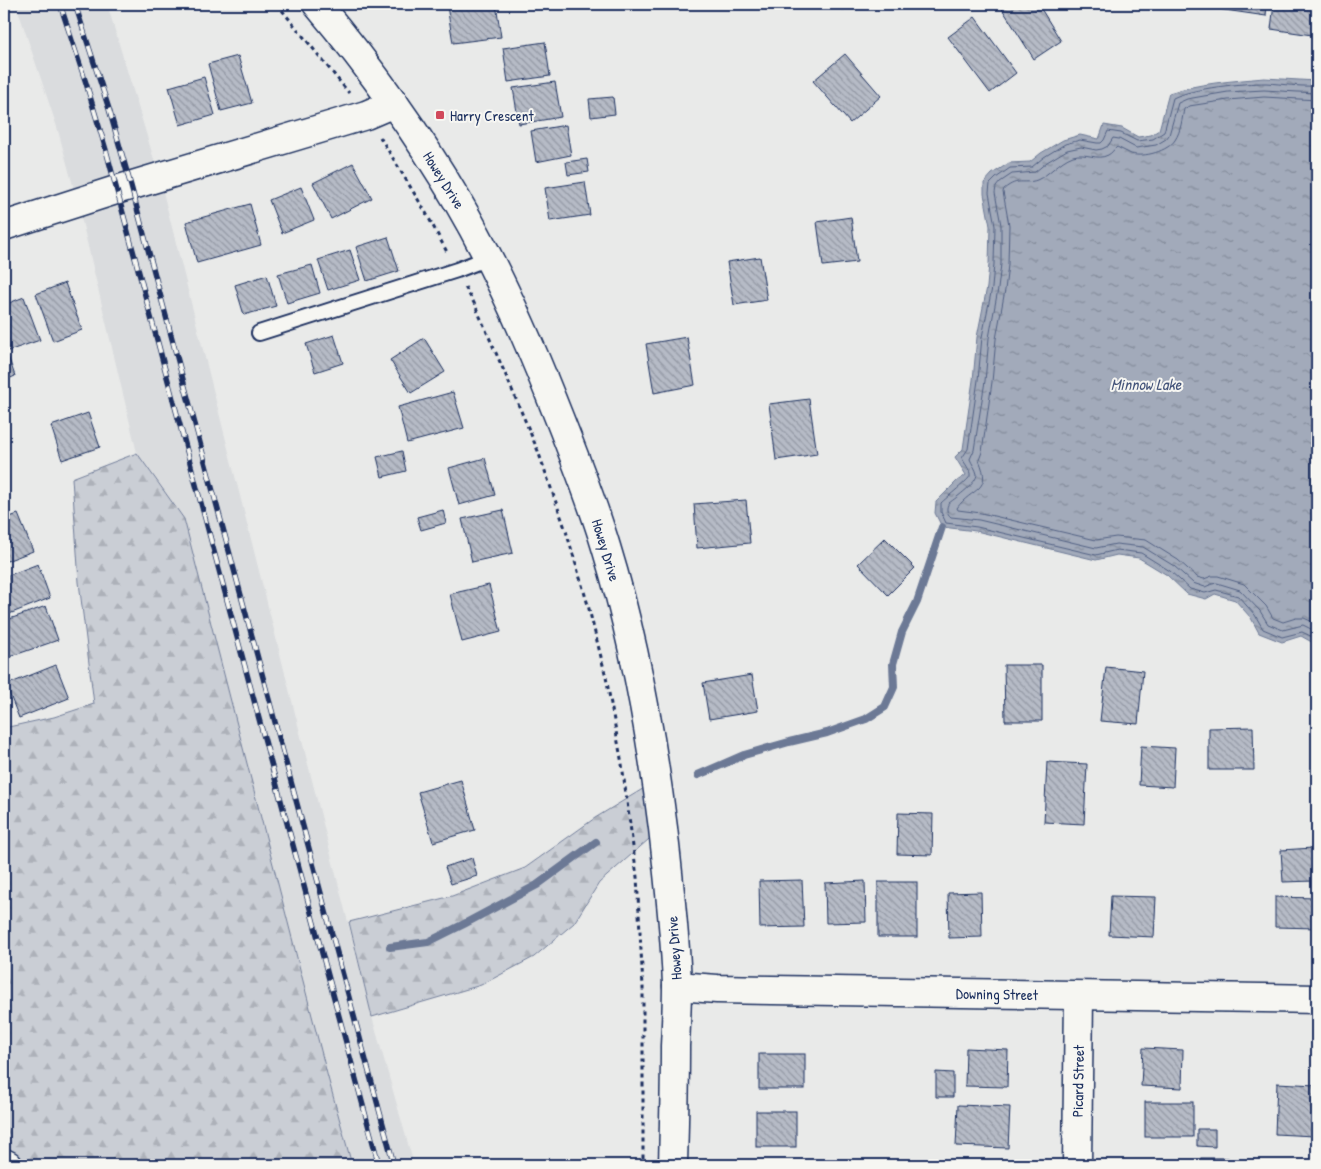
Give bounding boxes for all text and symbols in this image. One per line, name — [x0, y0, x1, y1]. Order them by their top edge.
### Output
place label: Harry Crescent — [450, 105, 535, 126]
marker: Harry Crescent — [434, 109, 446, 121]
street label: Howey Drive — [418, 147, 470, 213]
water label: Minnow Lake — [1111, 373, 1182, 395]
street label: Howey Drive — [587, 516, 625, 584]
street label: Howey Drive — [661, 915, 687, 981]
street label: Downing Street — [956, 983, 1039, 1005]
street label: Picard Street — [1067, 1044, 1089, 1117]

